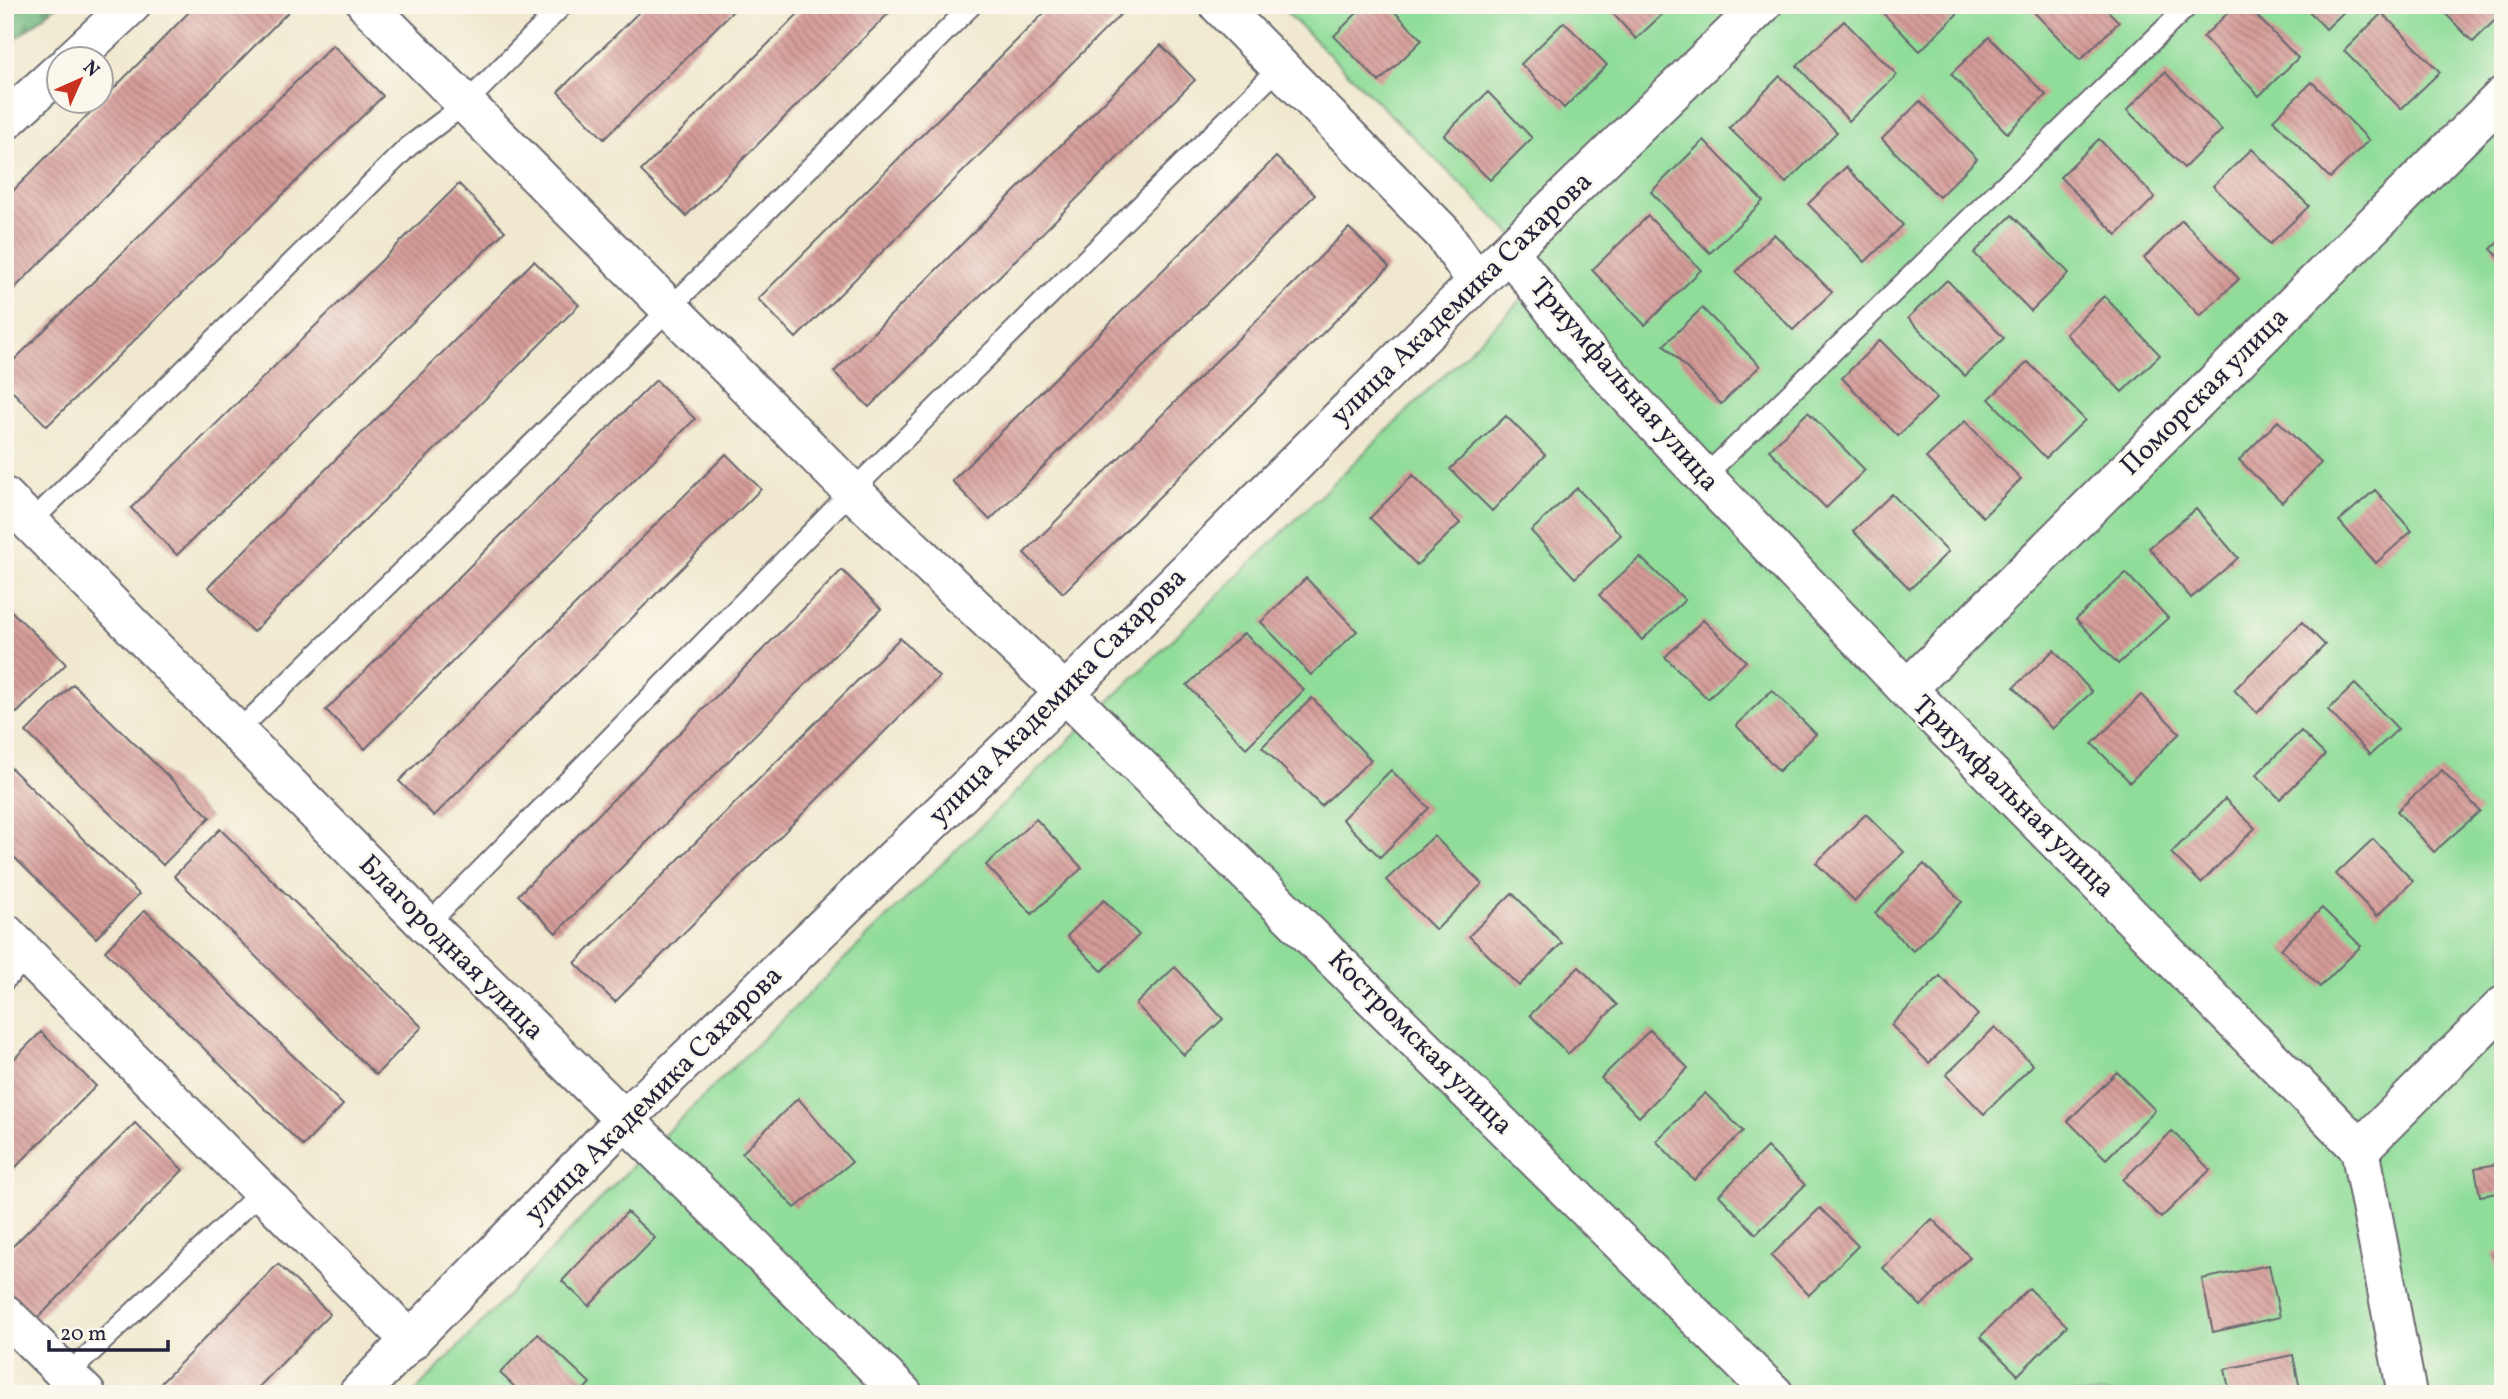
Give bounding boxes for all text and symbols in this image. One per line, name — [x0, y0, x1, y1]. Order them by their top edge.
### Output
north arrow — [46, 46, 116, 116]
text: N — [77, 55, 105, 84]
street label: улица Академика Сахарова — [1322, 163, 1602, 435]
street label: Триумфальная улица — [1520, 269, 1728, 501]
street label: Поморская улица — [2112, 299, 2298, 485]
street label: улица Академика Сахарова — [920, 559, 1196, 835]
street label: Триумфальная улица — [1903, 687, 2123, 907]
street label: Благородная улица — [349, 846, 553, 1050]
street label: Костромская улица — [1319, 942, 1521, 1144]
street label: улица Академика Сахарова — [516, 957, 792, 1233]
scale bar — [49, 1308, 168, 1352]
text: 20 m — [60, 1320, 106, 1349]

